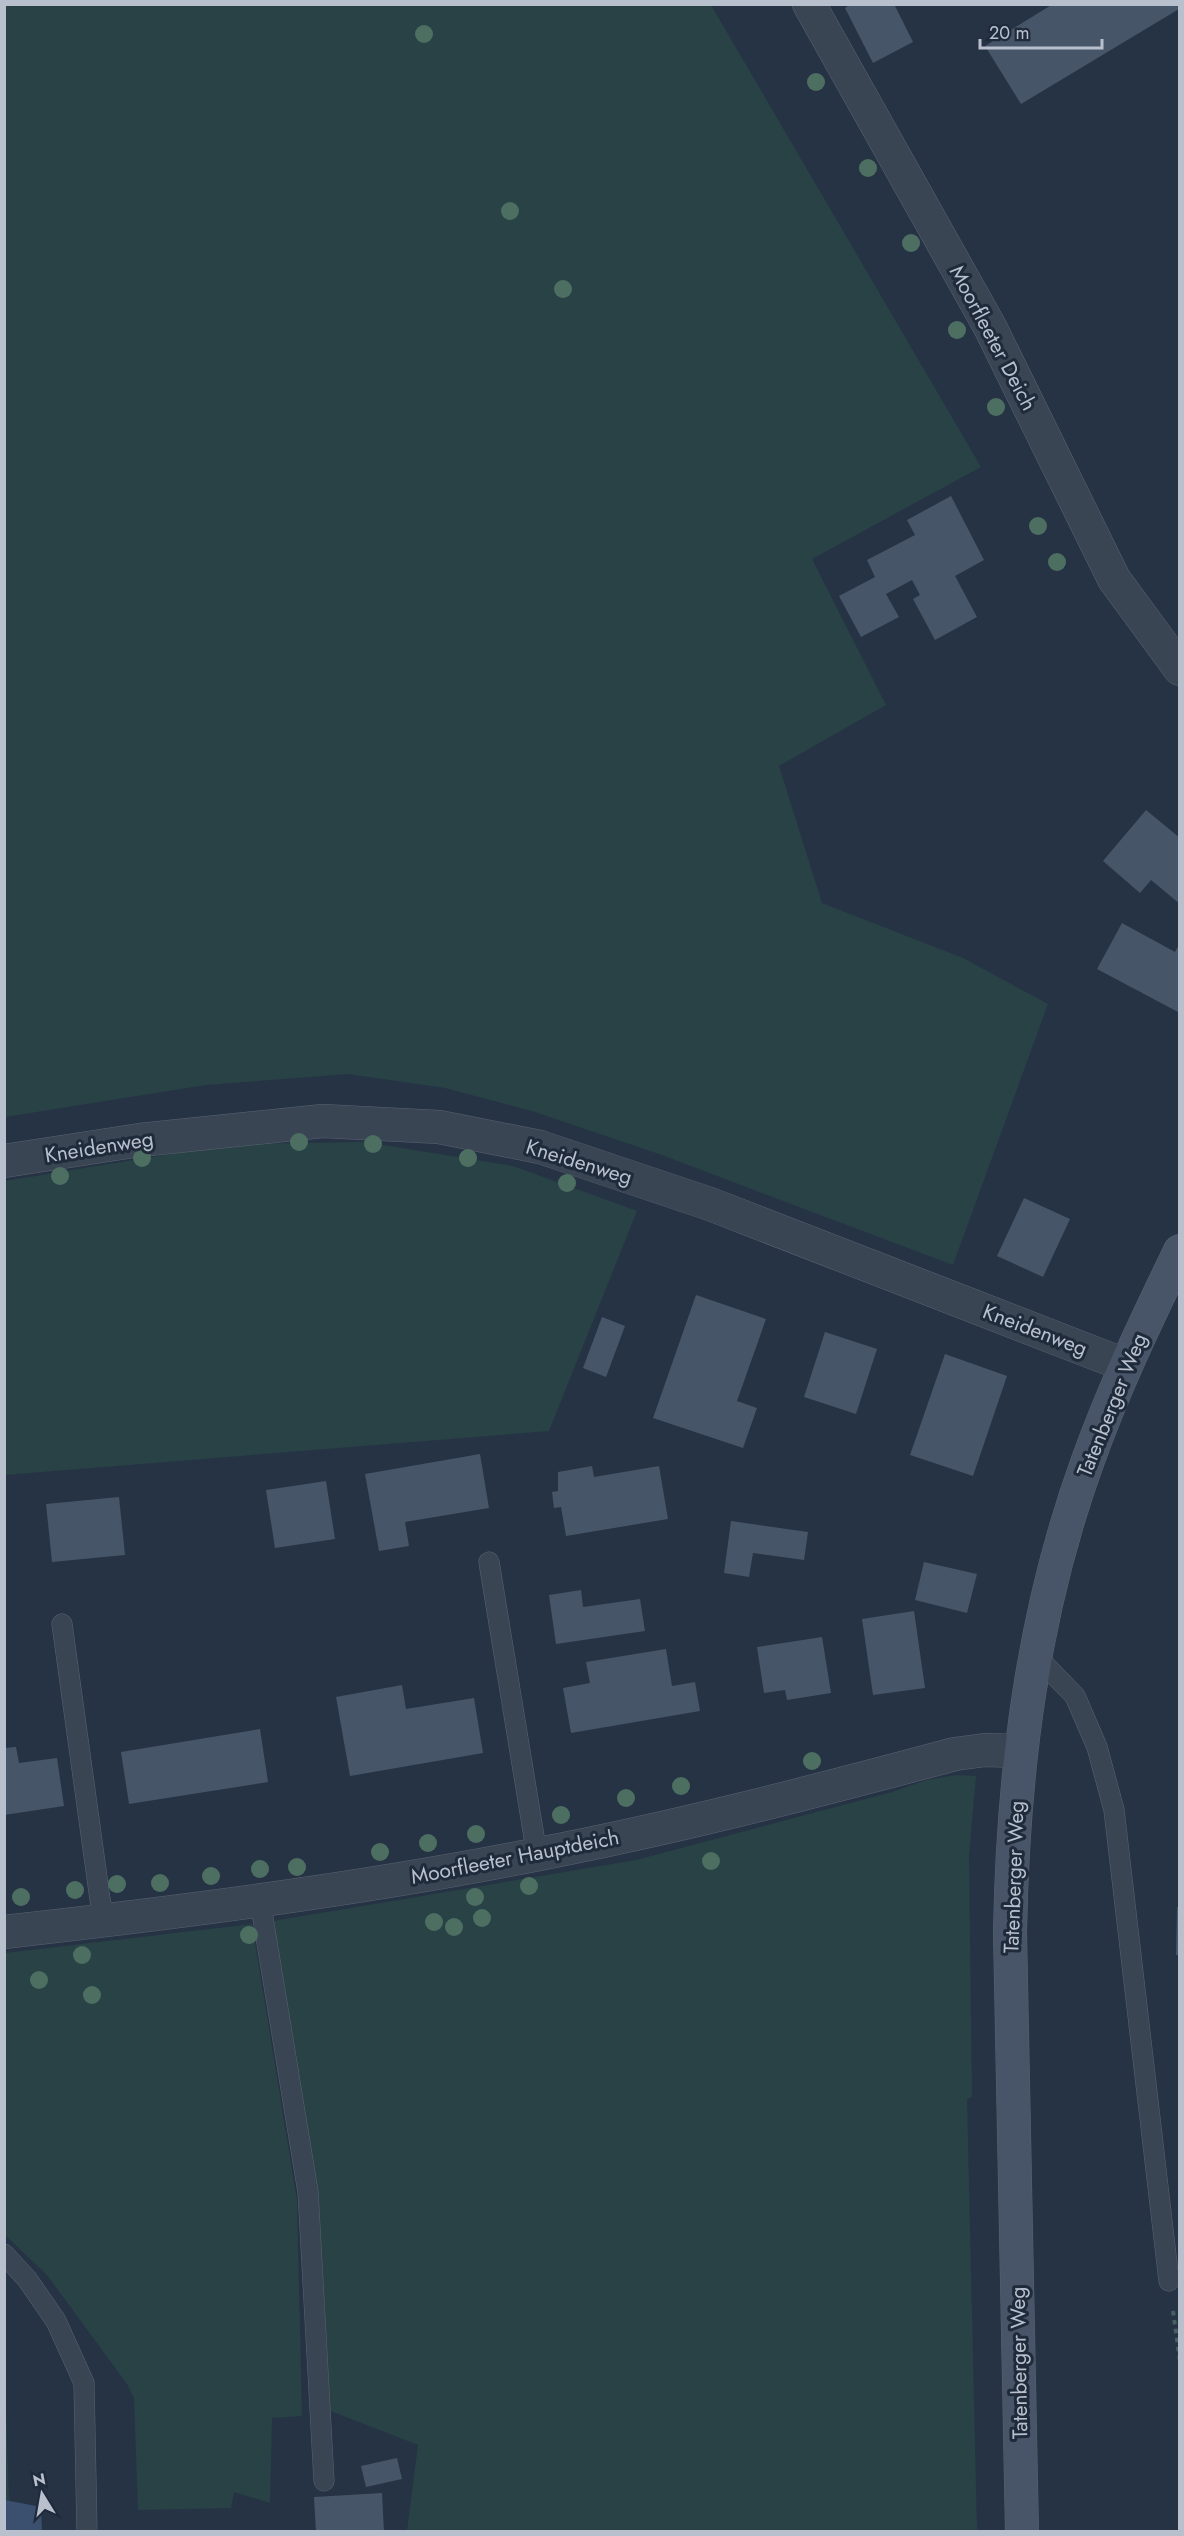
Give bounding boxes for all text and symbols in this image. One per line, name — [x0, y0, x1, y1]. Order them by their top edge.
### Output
scale bar — [980, 12, 1102, 50]
text: 20 m — [989, 20, 1029, 46]
street label: Moorfleeter Deich — [942, 260, 1044, 416]
street label: Kneidenweg — [43, 1124, 155, 1170]
street label: Kneidenweg — [522, 1132, 636, 1192]
street label: Kneidenweg — [978, 1296, 1092, 1364]
street label: Tatenberger Weg — [1070, 1329, 1154, 1481]
street label: Tatenberger Weg — [996, 1800, 1032, 1954]
street label: Moorfleeter Hauptdeich — [408, 1822, 622, 1892]
street label: Tatenberger Weg — [1003, 2286, 1035, 2440]
north arrow — [12, 2464, 72, 2524]
text: N — [31, 2467, 48, 2492]

